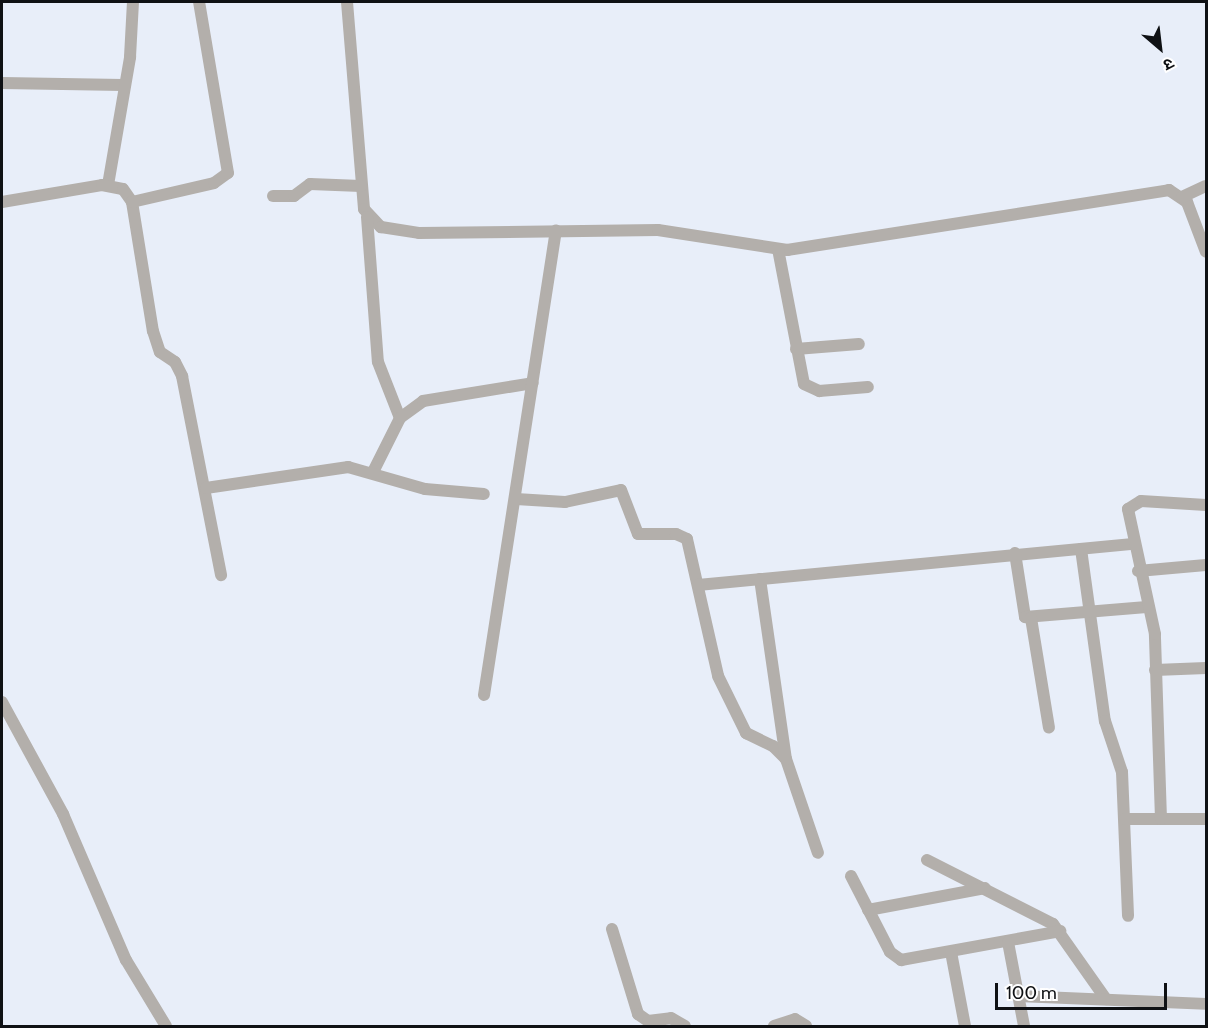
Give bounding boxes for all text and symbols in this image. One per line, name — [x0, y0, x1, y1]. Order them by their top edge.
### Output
north arrow — [1130, 18, 1190, 78]
text: उ — [1160, 54, 1177, 75]
scale bar — [998, 971, 1170, 1009]
text: 100 m — [1006, 982, 1057, 1004]

